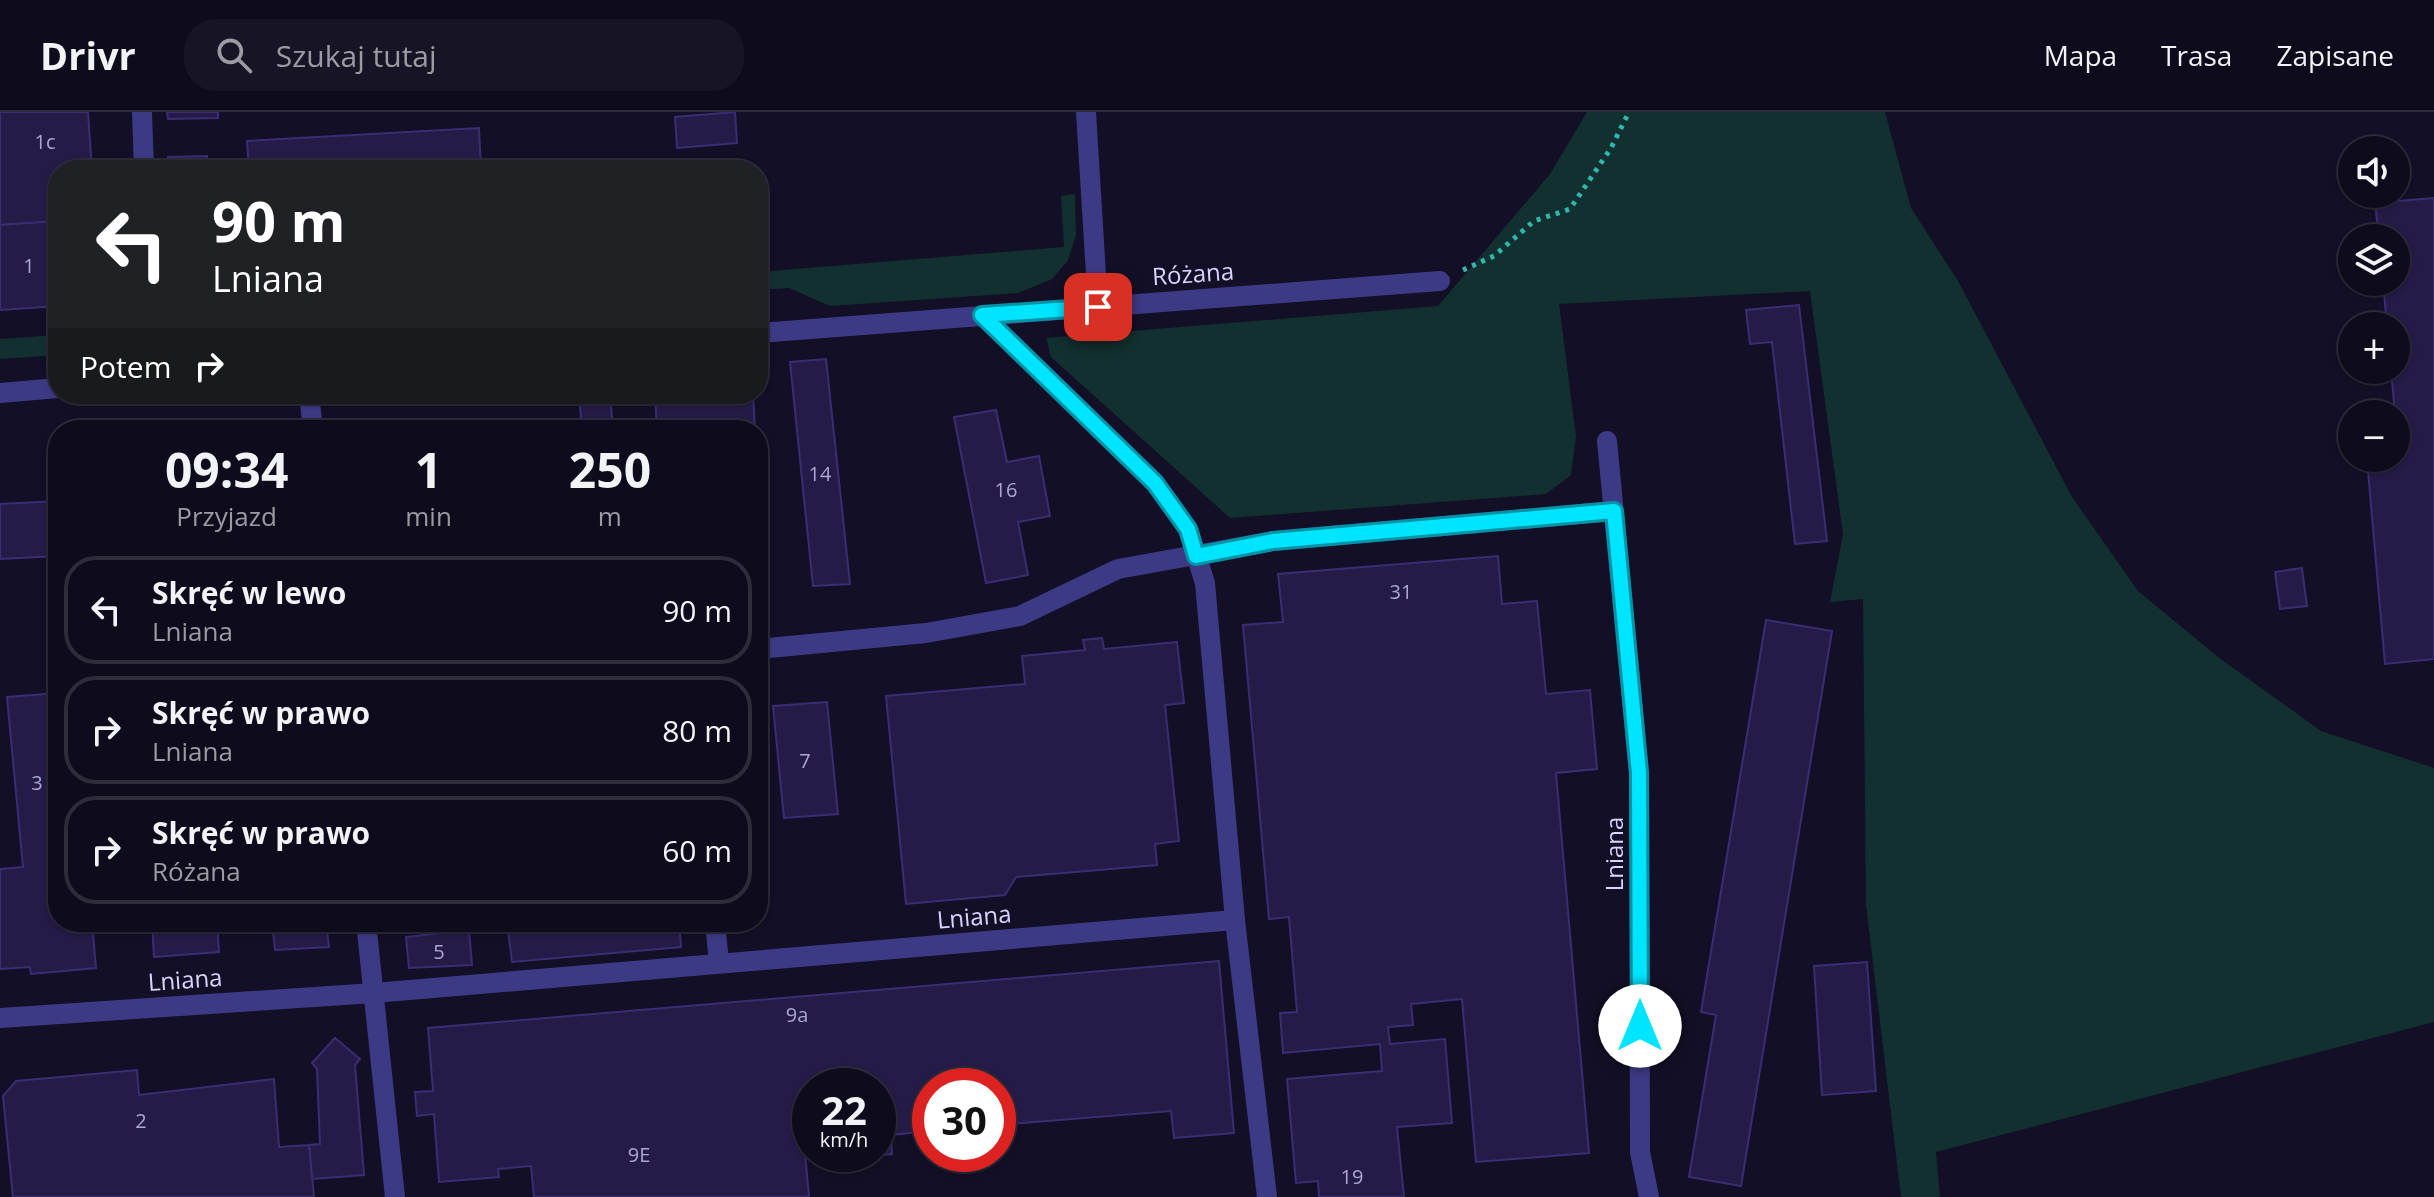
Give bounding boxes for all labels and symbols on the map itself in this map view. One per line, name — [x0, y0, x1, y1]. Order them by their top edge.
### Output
house number: 1c — [34, 128, 56, 155]
house number: 1 — [23, 252, 35, 279]
street label: Różana — [1151, 254, 1235, 292]
pin — [1064, 273, 1132, 341]
house number: 14 — [809, 460, 832, 487]
house number: 16 — [995, 476, 1017, 503]
house number: 31 — [1390, 578, 1412, 605]
house number: 7 — [799, 747, 811, 774]
house number: 3 — [31, 769, 43, 796]
street label: Lniana — [1597, 817, 1630, 891]
street label: Lniana — [935, 896, 1013, 936]
house number: 5 — [433, 938, 445, 965]
street label: Lniana — [147, 960, 223, 998]
position arrow — [1598, 984, 1682, 1068]
house number: 9a — [786, 1001, 808, 1028]
speed limit sign: 30 — [912, 1068, 1016, 1172]
house number: 2 — [135, 1107, 147, 1134]
house number: 9E — [628, 1141, 650, 1168]
house number: 19 — [1341, 1163, 1363, 1190]

